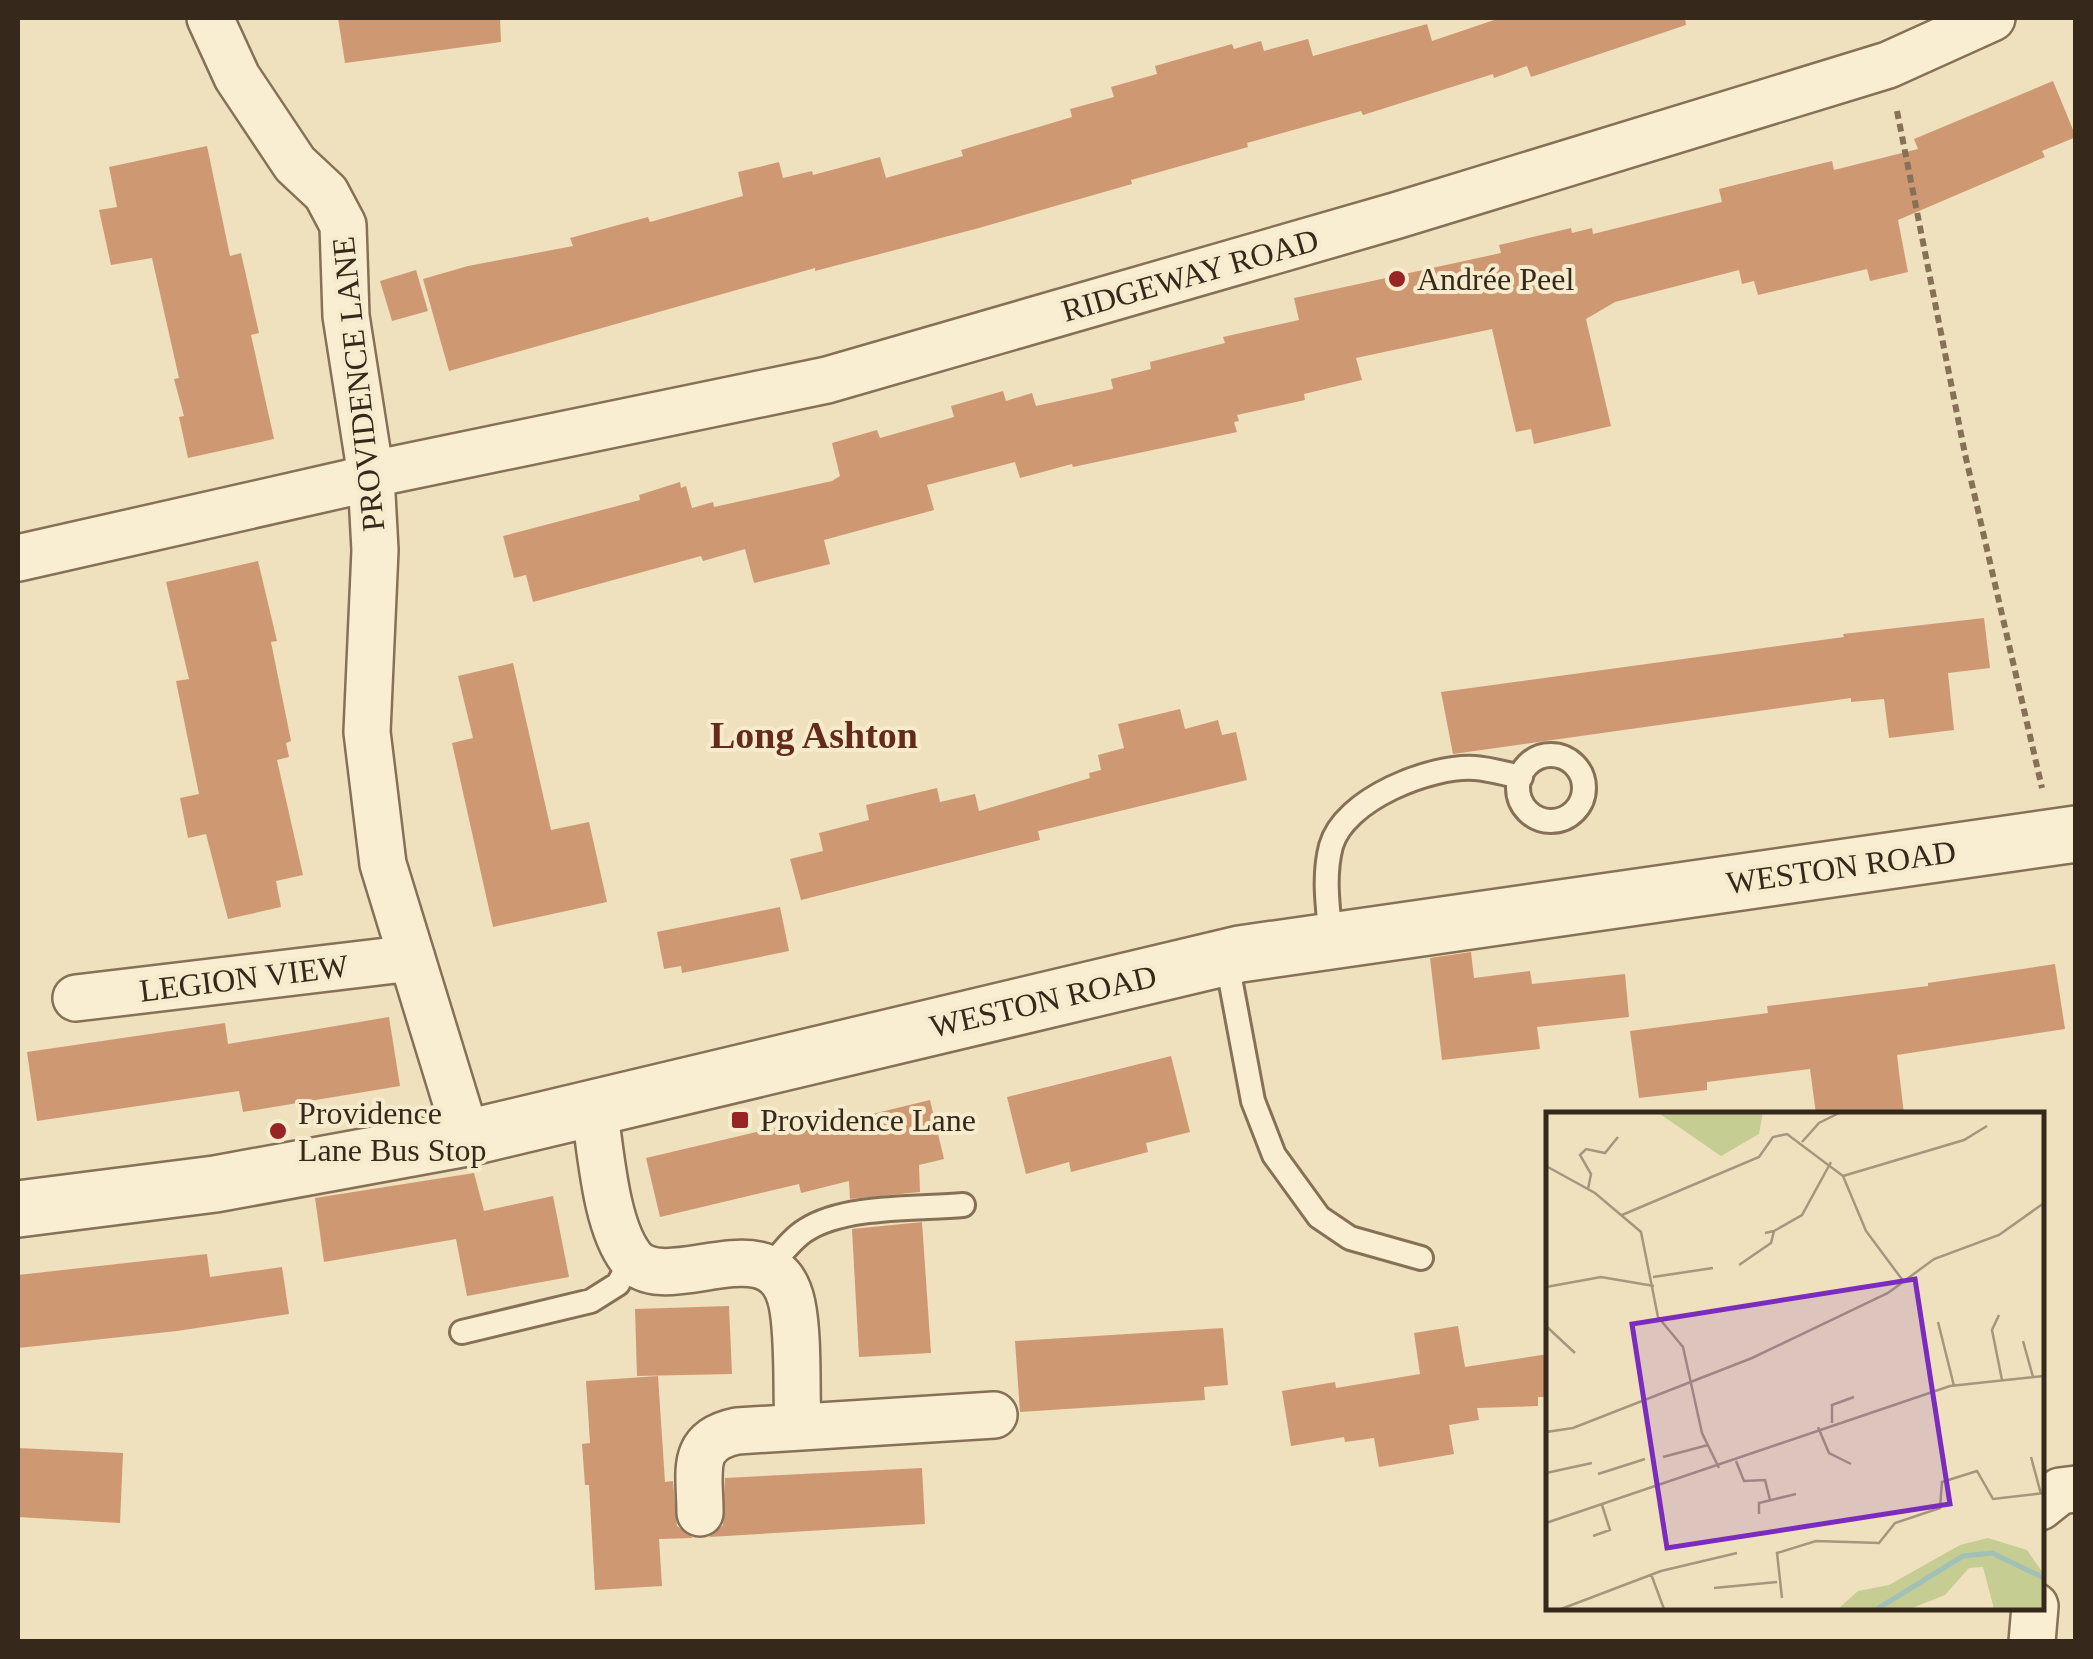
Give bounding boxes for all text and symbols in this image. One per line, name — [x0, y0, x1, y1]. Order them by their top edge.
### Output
street label: RIDGEWAY ROAD — [1058, 221, 1322, 329]
street label: PROVIDENCE LANE — [325, 235, 391, 533]
place label: Andrée Peel — [1417, 261, 1574, 297]
marker: Andrée Peel — [1386, 268, 1408, 290]
district label: Long Ashton — [710, 714, 918, 756]
street label: WESTON ROAD — [1724, 833, 1958, 901]
street label: LEGION VIEW — [138, 947, 351, 1009]
street label: WESTON ROAD — [926, 957, 1160, 1045]
place label: Providence Lane Bus Stop — [298, 1095, 486, 1168]
place label: Providence Lane — [760, 1102, 976, 1138]
marker: Providence Lane — [729, 1109, 751, 1131]
inset map — [1546, 1112, 2043, 1609]
marker: Providence Lane Bus Stop — [267, 1120, 289, 1142]

